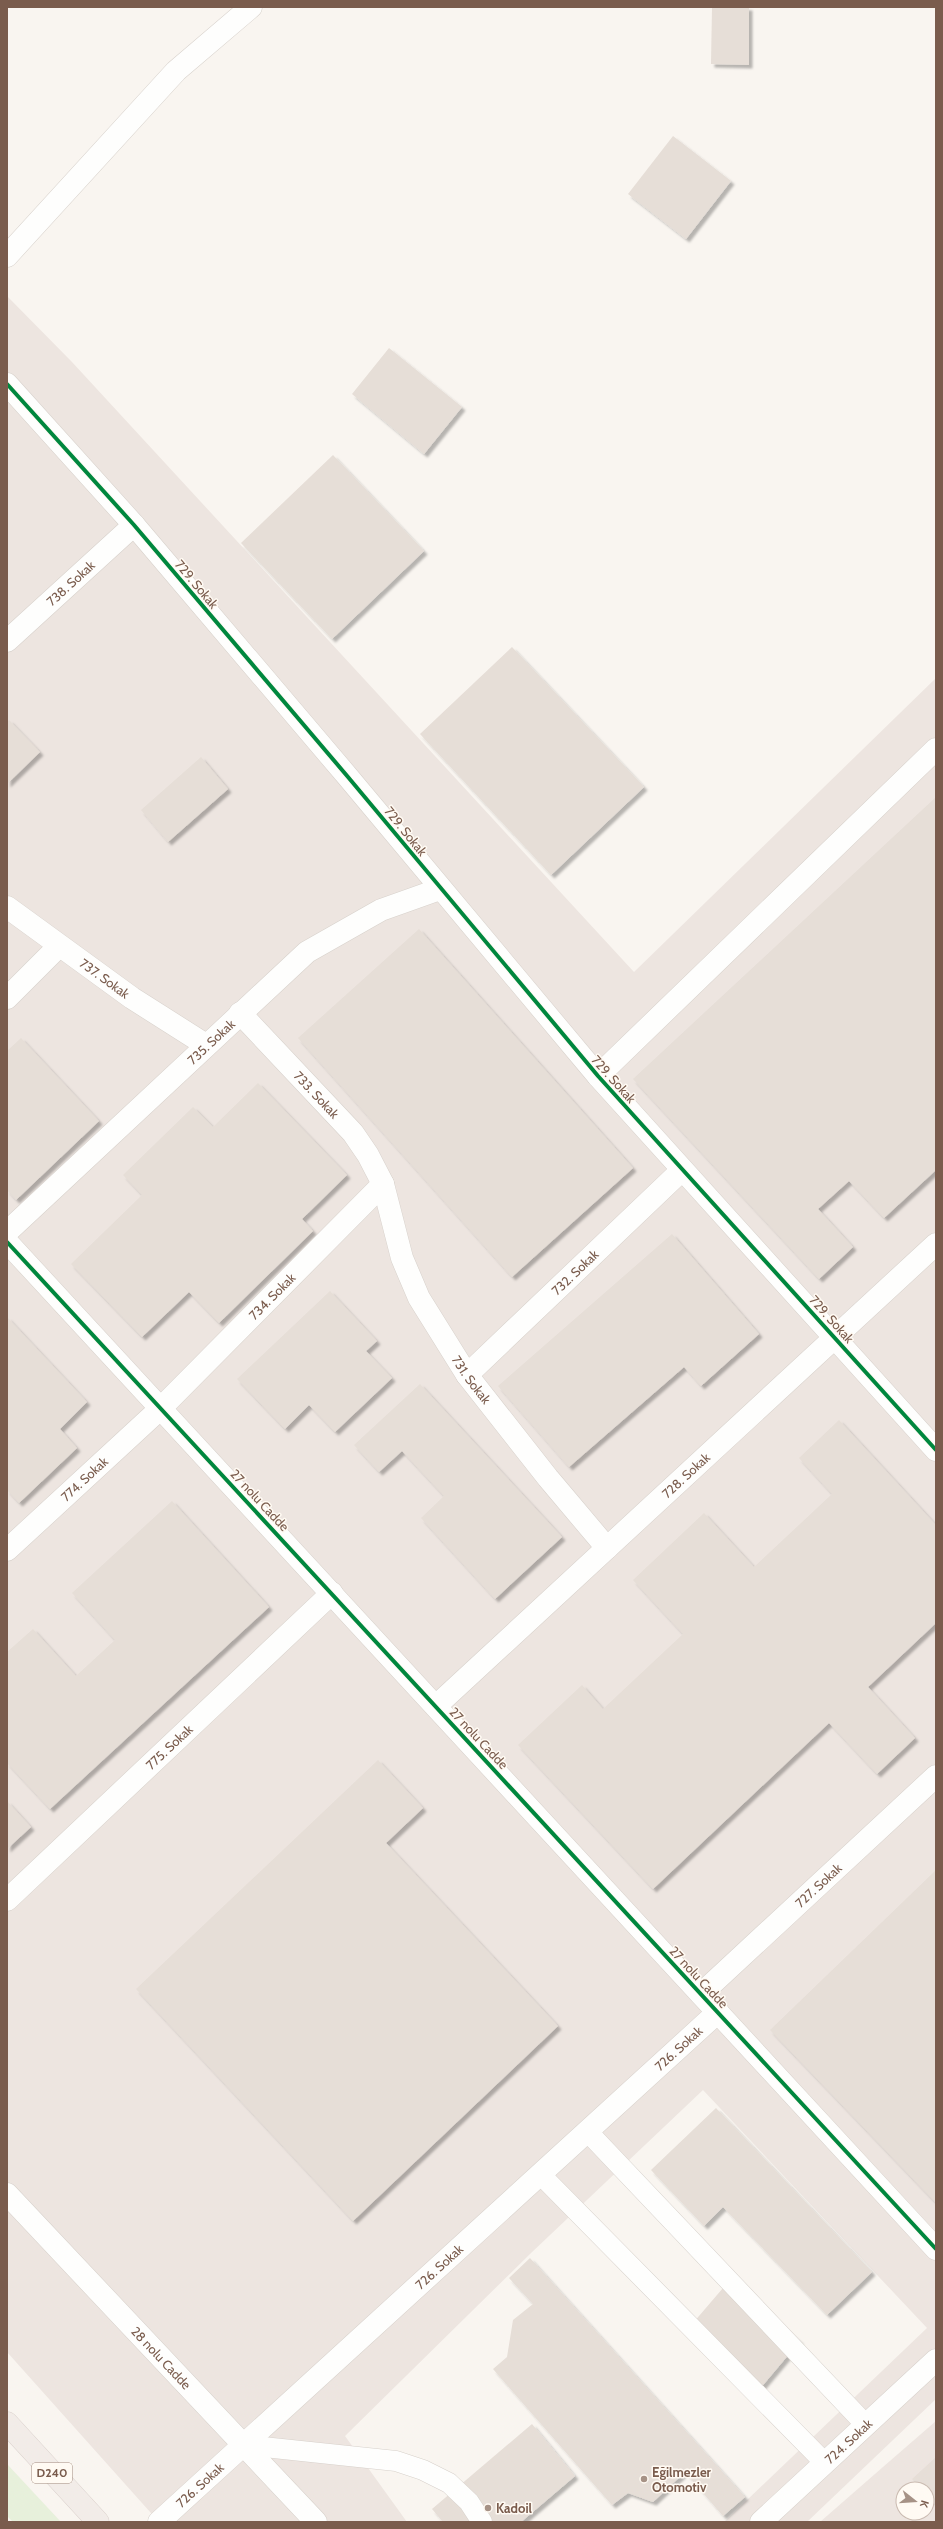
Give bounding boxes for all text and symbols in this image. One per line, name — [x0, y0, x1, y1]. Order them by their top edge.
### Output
street label: 729. Sokak — [172, 556, 222, 612]
street label: 738. Sokak — [43, 557, 98, 609]
street label: 729. Sokak — [381, 803, 431, 859]
street label: 737. Sokak — [77, 955, 133, 1002]
street label: 735. Sokak — [184, 1016, 238, 1068]
street label: 729. Sokak — [588, 1052, 640, 1106]
street label: 733. Sokak — [291, 1068, 343, 1122]
street label: 732. Sokak — [548, 1246, 602, 1298]
street label: 734. Sokak — [245, 1269, 299, 1323]
street label: 729. Sokak — [806, 1292, 858, 1346]
street label: 731. Sokak — [449, 1352, 495, 1407]
street label: 728. Sokak — [658, 1449, 713, 1501]
street label: 774. Sokak — [57, 1453, 111, 1504]
street label: 27 nolu Cadde — [227, 1466, 293, 1535]
street label: 27 nolu Cadde — [446, 1704, 512, 1773]
street label: 775. Sokak — [142, 1721, 196, 1773]
street label: 727. Sokak — [792, 1860, 845, 1911]
street label: 27 nolu Cadde — [666, 1943, 732, 2012]
street label: 726. Sokak — [651, 2022, 706, 2074]
street label: 726. Sokak — [412, 2241, 466, 2292]
street label: 28 nolu Cadde — [128, 2323, 195, 2393]
street label: 724. Sokak — [821, 2415, 876, 2467]
street label: 726. Sokak — [172, 2459, 227, 2511]
road number: D240 — [32, 2463, 72, 2483]
place label: Eğilmezler Otomotiv — [652, 2464, 712, 2495]
marker: Eğilmezler Otomotiv — [639, 2474, 649, 2484]
north arrow — [895, 2481, 935, 2521]
text: K — [917, 2499, 932, 2509]
place label: Kadoil — [496, 2500, 533, 2516]
marker: Kadoil — [483, 2503, 493, 2513]

